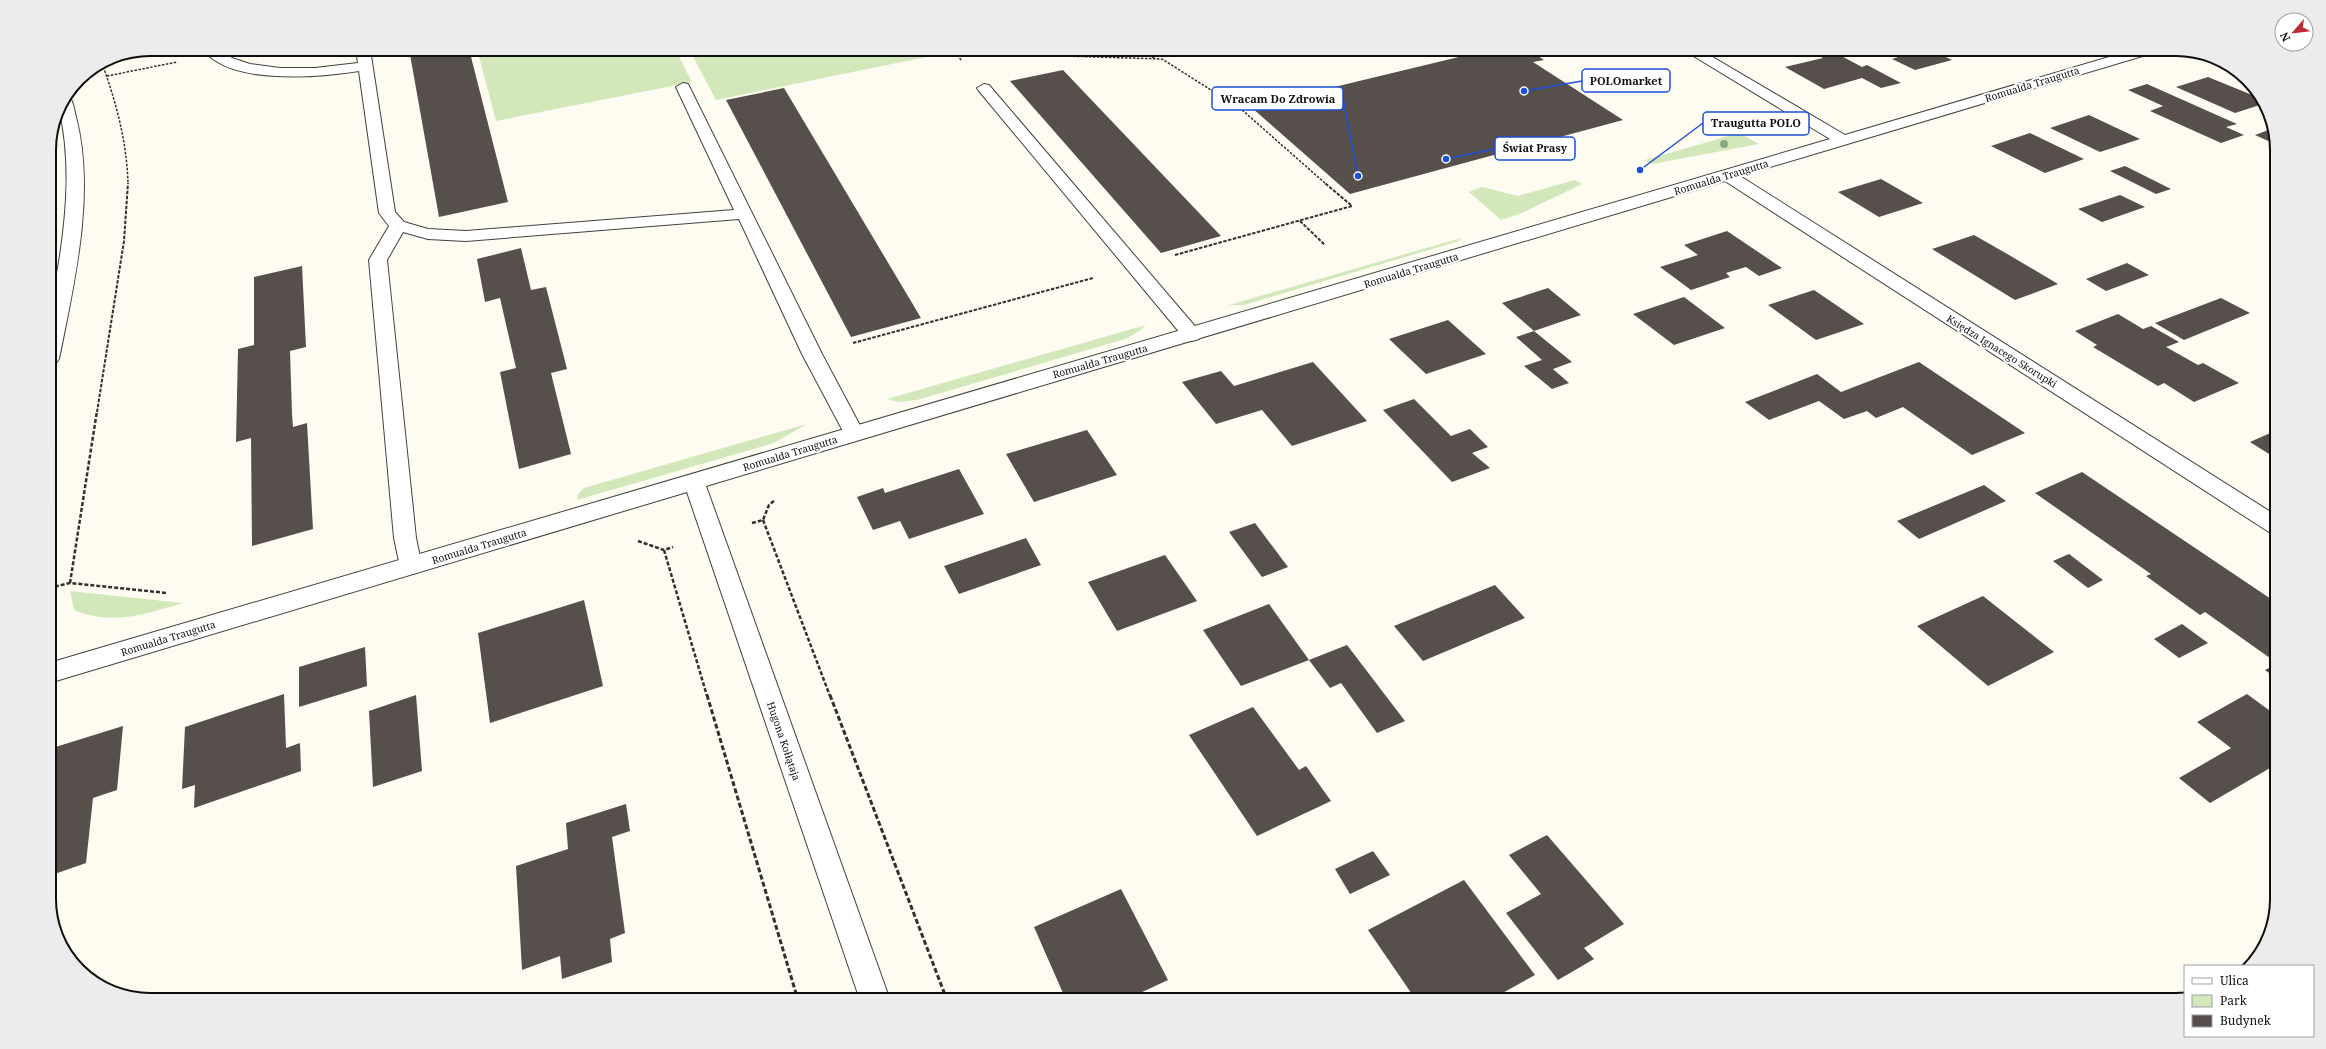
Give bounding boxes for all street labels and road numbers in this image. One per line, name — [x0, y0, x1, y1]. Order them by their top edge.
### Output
street label: Romualda Traugutta — [1983, 63, 2081, 105]
street label: Romualda Traugutta — [1672, 156, 1770, 198]
street label: Romualda Traugutta — [1362, 249, 1460, 291]
street label: Księdza Ignacego Skorupki — [1944, 311, 2061, 391]
street label: Romualda Traugutta — [1051, 341, 1150, 381]
street label: Romualda Traugutta — [741, 432, 839, 474]
street label: Romualda Traugutta — [430, 525, 528, 567]
street label: Romualda Traugutta — [119, 617, 217, 659]
street label: Hugona Kołłątaja — [764, 700, 804, 783]

